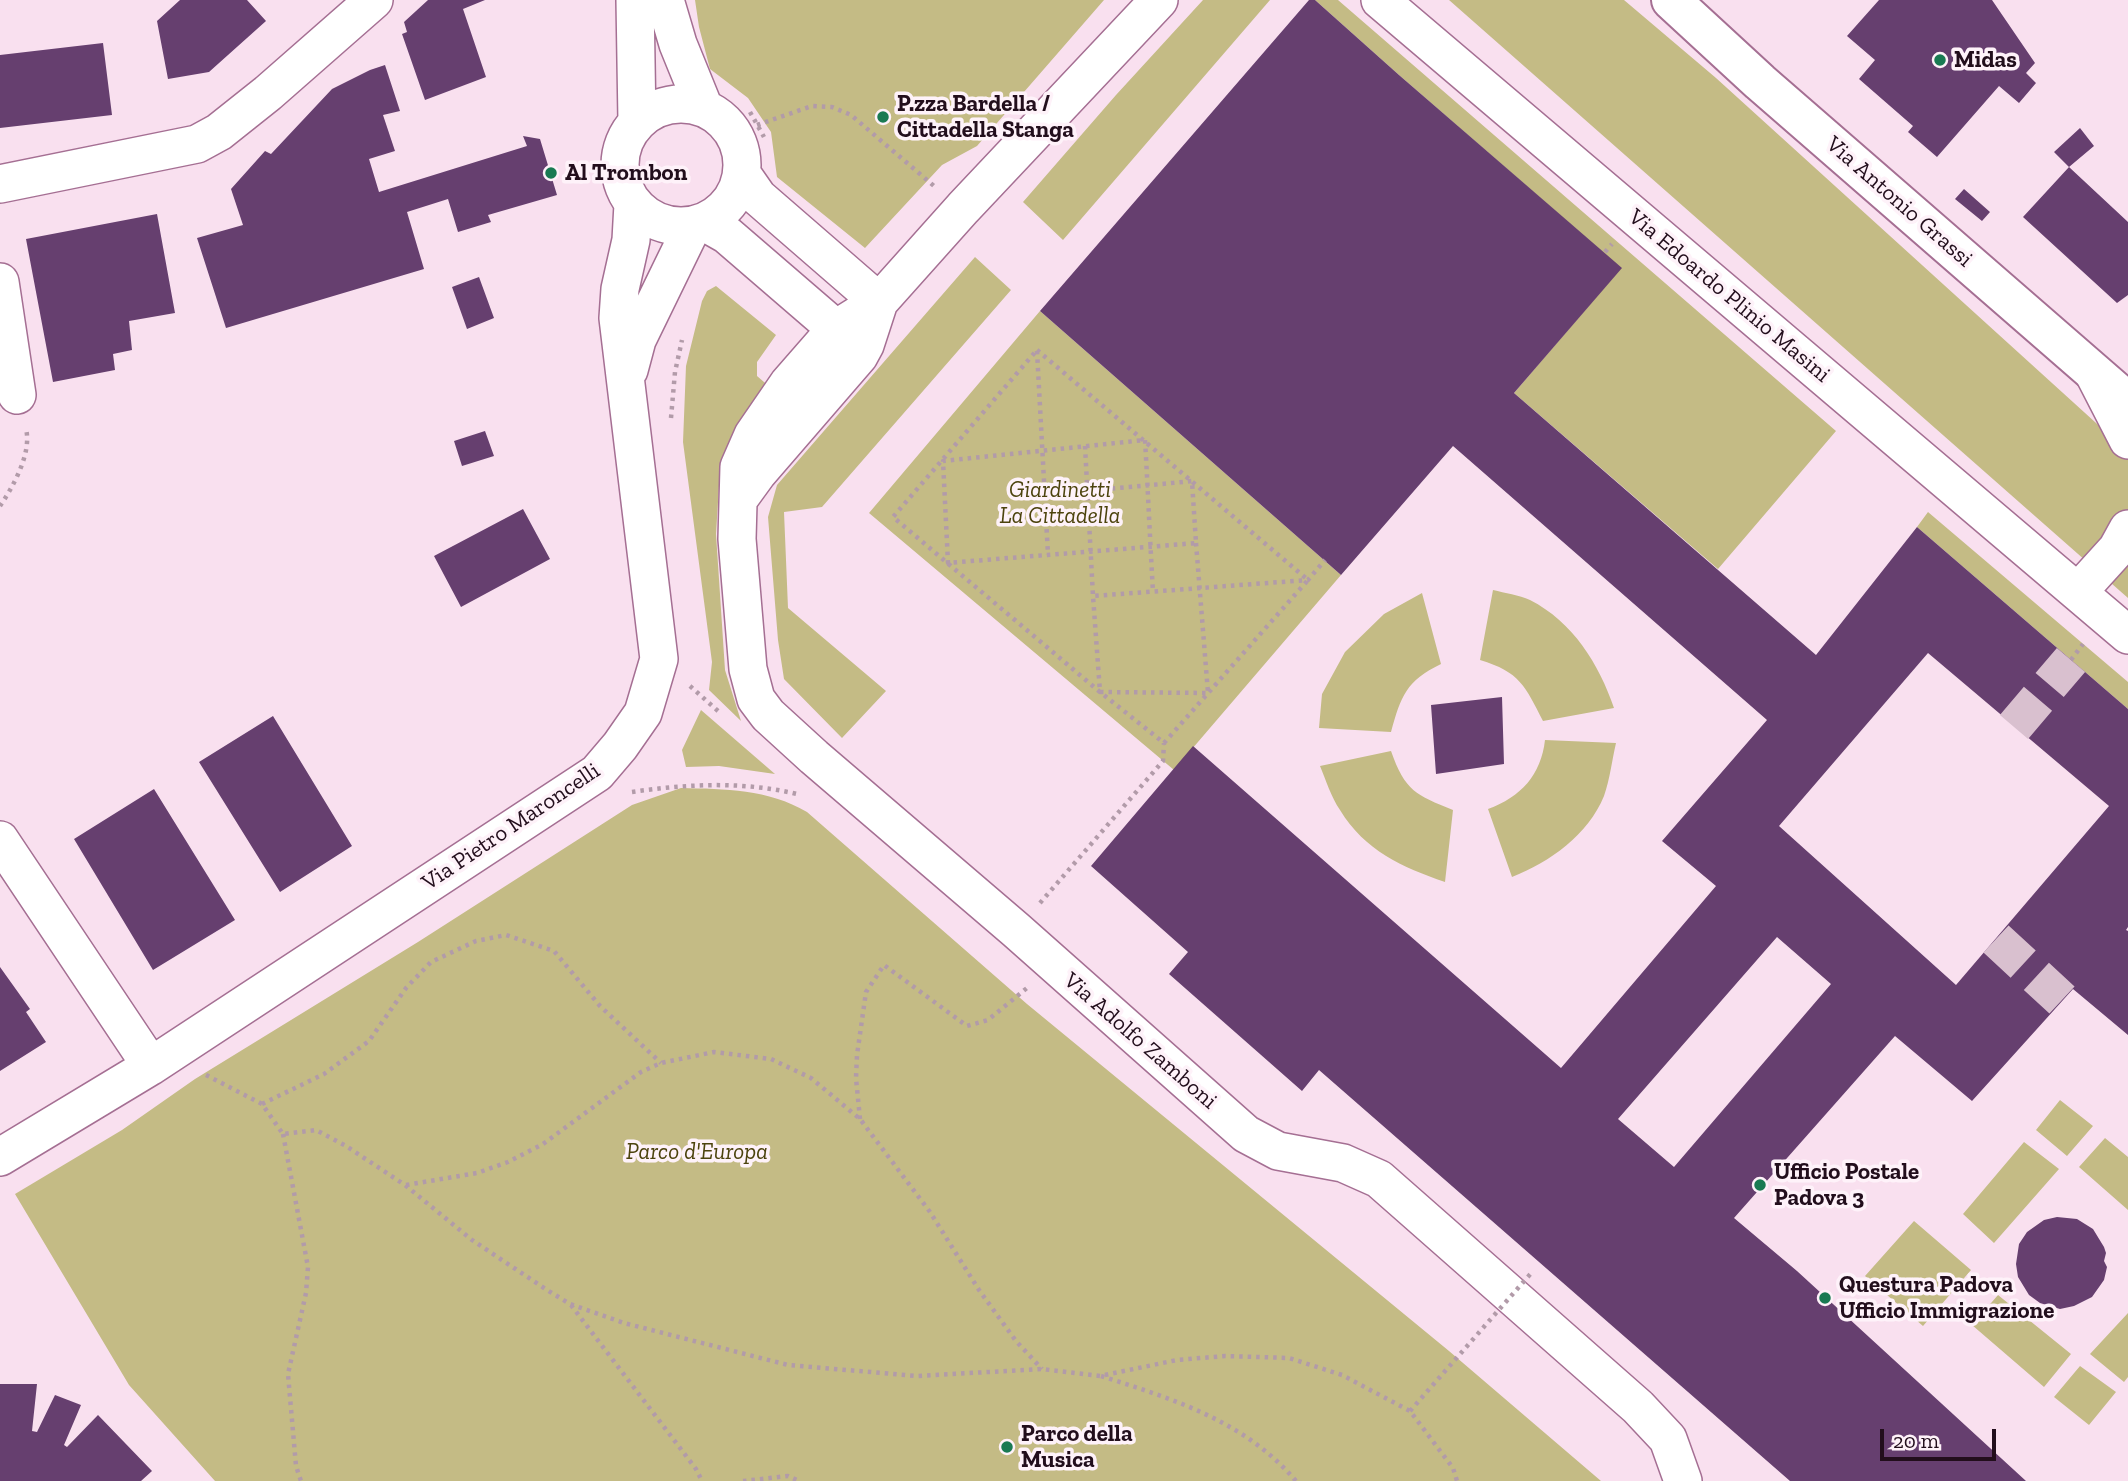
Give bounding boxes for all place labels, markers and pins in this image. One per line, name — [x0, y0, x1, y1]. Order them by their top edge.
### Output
place label: Midas — [1954, 46, 2017, 74]
marker: Midas — [1932, 52, 1948, 68]
place label: P.zza Bardella / Cittadella Stanga — [897, 90, 1074, 144]
marker: P.zza Bardella / Cittadella Stanga — [875, 109, 891, 125]
place label: Al Trombon — [565, 159, 687, 187]
marker: Al Trombon — [543, 165, 559, 181]
place label: Ufficio Postale Padova 3 — [1774, 1158, 1919, 1212]
marker: Ufficio Postale Padova 3 — [1752, 1177, 1768, 1193]
place label: Questura Padova Ufficio Immigrazione — [1839, 1271, 2054, 1325]
marker: Questura Padova Ufficio Immigrazione — [1817, 1290, 1833, 1306]
place label: Parco della Musica — [1021, 1420, 1133, 1474]
marker: Parco della Musica — [999, 1439, 1015, 1455]

